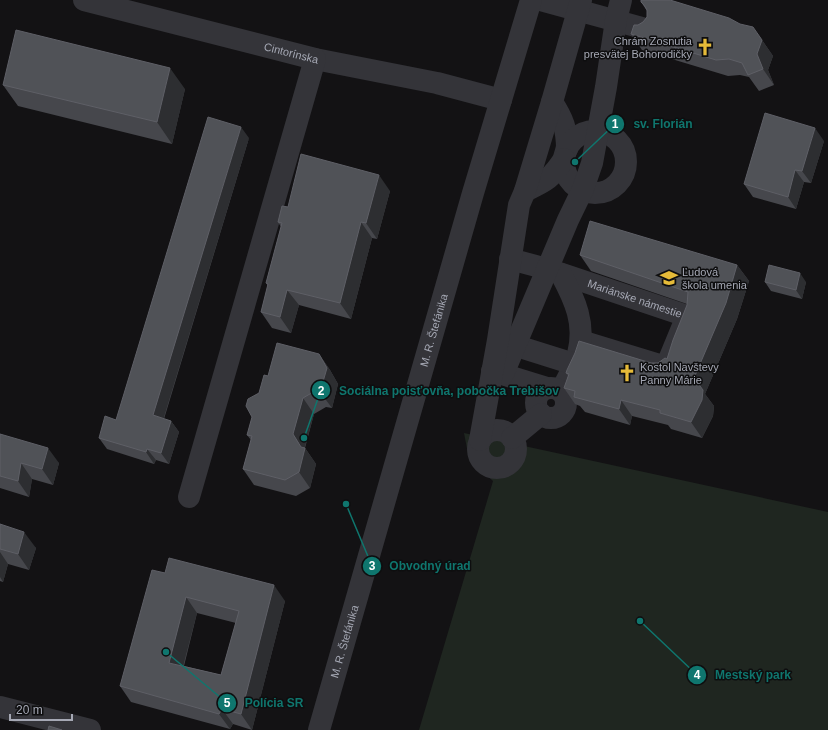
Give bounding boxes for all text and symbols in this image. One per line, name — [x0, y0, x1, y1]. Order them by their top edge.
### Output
place label: Chrám Zosnutia presvätej Bohorodičky — [584, 35, 693, 60]
church icon: Chrám Zosnutia presvätej Bohorodičky — [695, 37, 715, 57]
street label: Cintorínska — [263, 40, 320, 66]
callout: sv. Florián — [605, 112, 700, 136]
text: 1 — [612, 117, 619, 131]
text: sv. Florián — [633, 117, 693, 131]
place label: Ľudová škola umenia — [682, 266, 748, 291]
school or university icon: Ľudová škola umenia — [659, 268, 679, 288]
street label: Mariánske námestie — [586, 277, 683, 320]
street label: M. R. Štefánika — [418, 291, 450, 368]
place label: Kostol Navštevy Panny Márie — [640, 361, 719, 386]
church icon: Kostol Navštevy Panny Márie — [617, 363, 637, 383]
callout: Sociálna poisťovňa, pobočka Trebišov — [311, 378, 567, 402]
text: 2 — [318, 384, 325, 398]
text: Sociálna poisťovňa, pobočka Trebišov — [339, 384, 559, 398]
callout: Obvodný úrad — [362, 554, 479, 578]
text: 3 — [369, 559, 376, 573]
text: Obvodný úrad — [389, 559, 471, 573]
street label: M. R. Štefánika — [328, 603, 361, 679]
callout: Mestský park — [687, 663, 799, 687]
text: 4 — [694, 668, 701, 682]
text: Mestský park — [715, 668, 791, 682]
callout: Polícia SR — [217, 691, 311, 715]
scale bar — [10, 696, 72, 722]
text: 5 — [224, 696, 231, 710]
text: Polícia SR — [245, 696, 304, 710]
text: 20 m — [16, 703, 43, 717]

